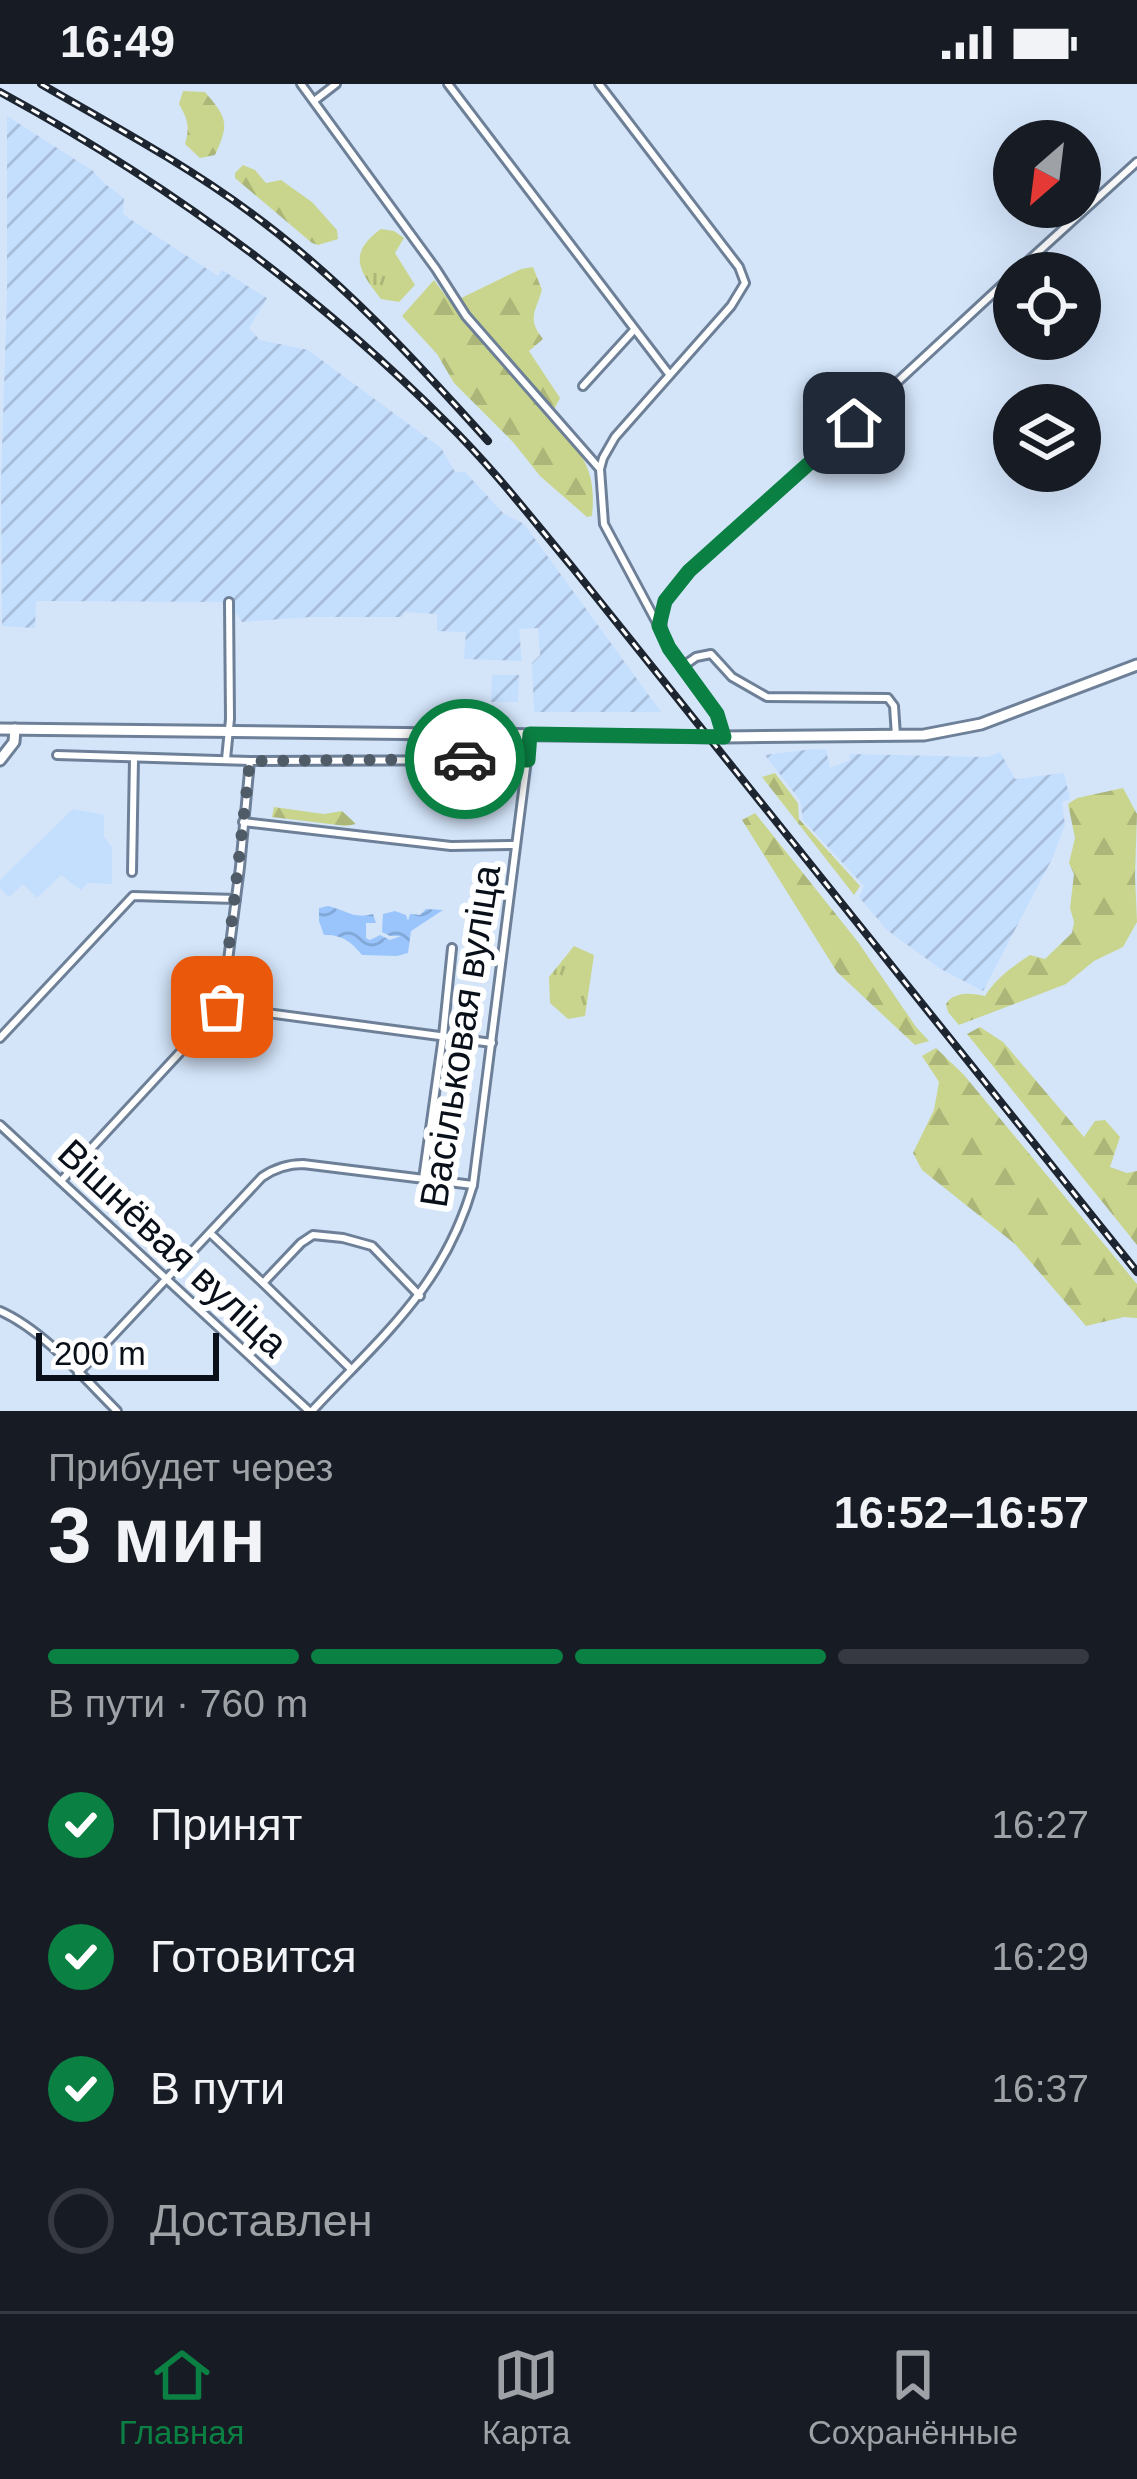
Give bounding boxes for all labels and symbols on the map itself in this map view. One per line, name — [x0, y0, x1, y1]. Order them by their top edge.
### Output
north arrow — [993, 120, 1101, 228]
pin — [803, 372, 905, 474]
courier — [405, 699, 525, 819]
street label: Васільковая вуліца — [412, 861, 508, 1210]
pin — [171, 956, 273, 1058]
street label: Вішнёвая вуліца — [50, 1131, 297, 1365]
scale bar — [36, 1327, 219, 1380]

